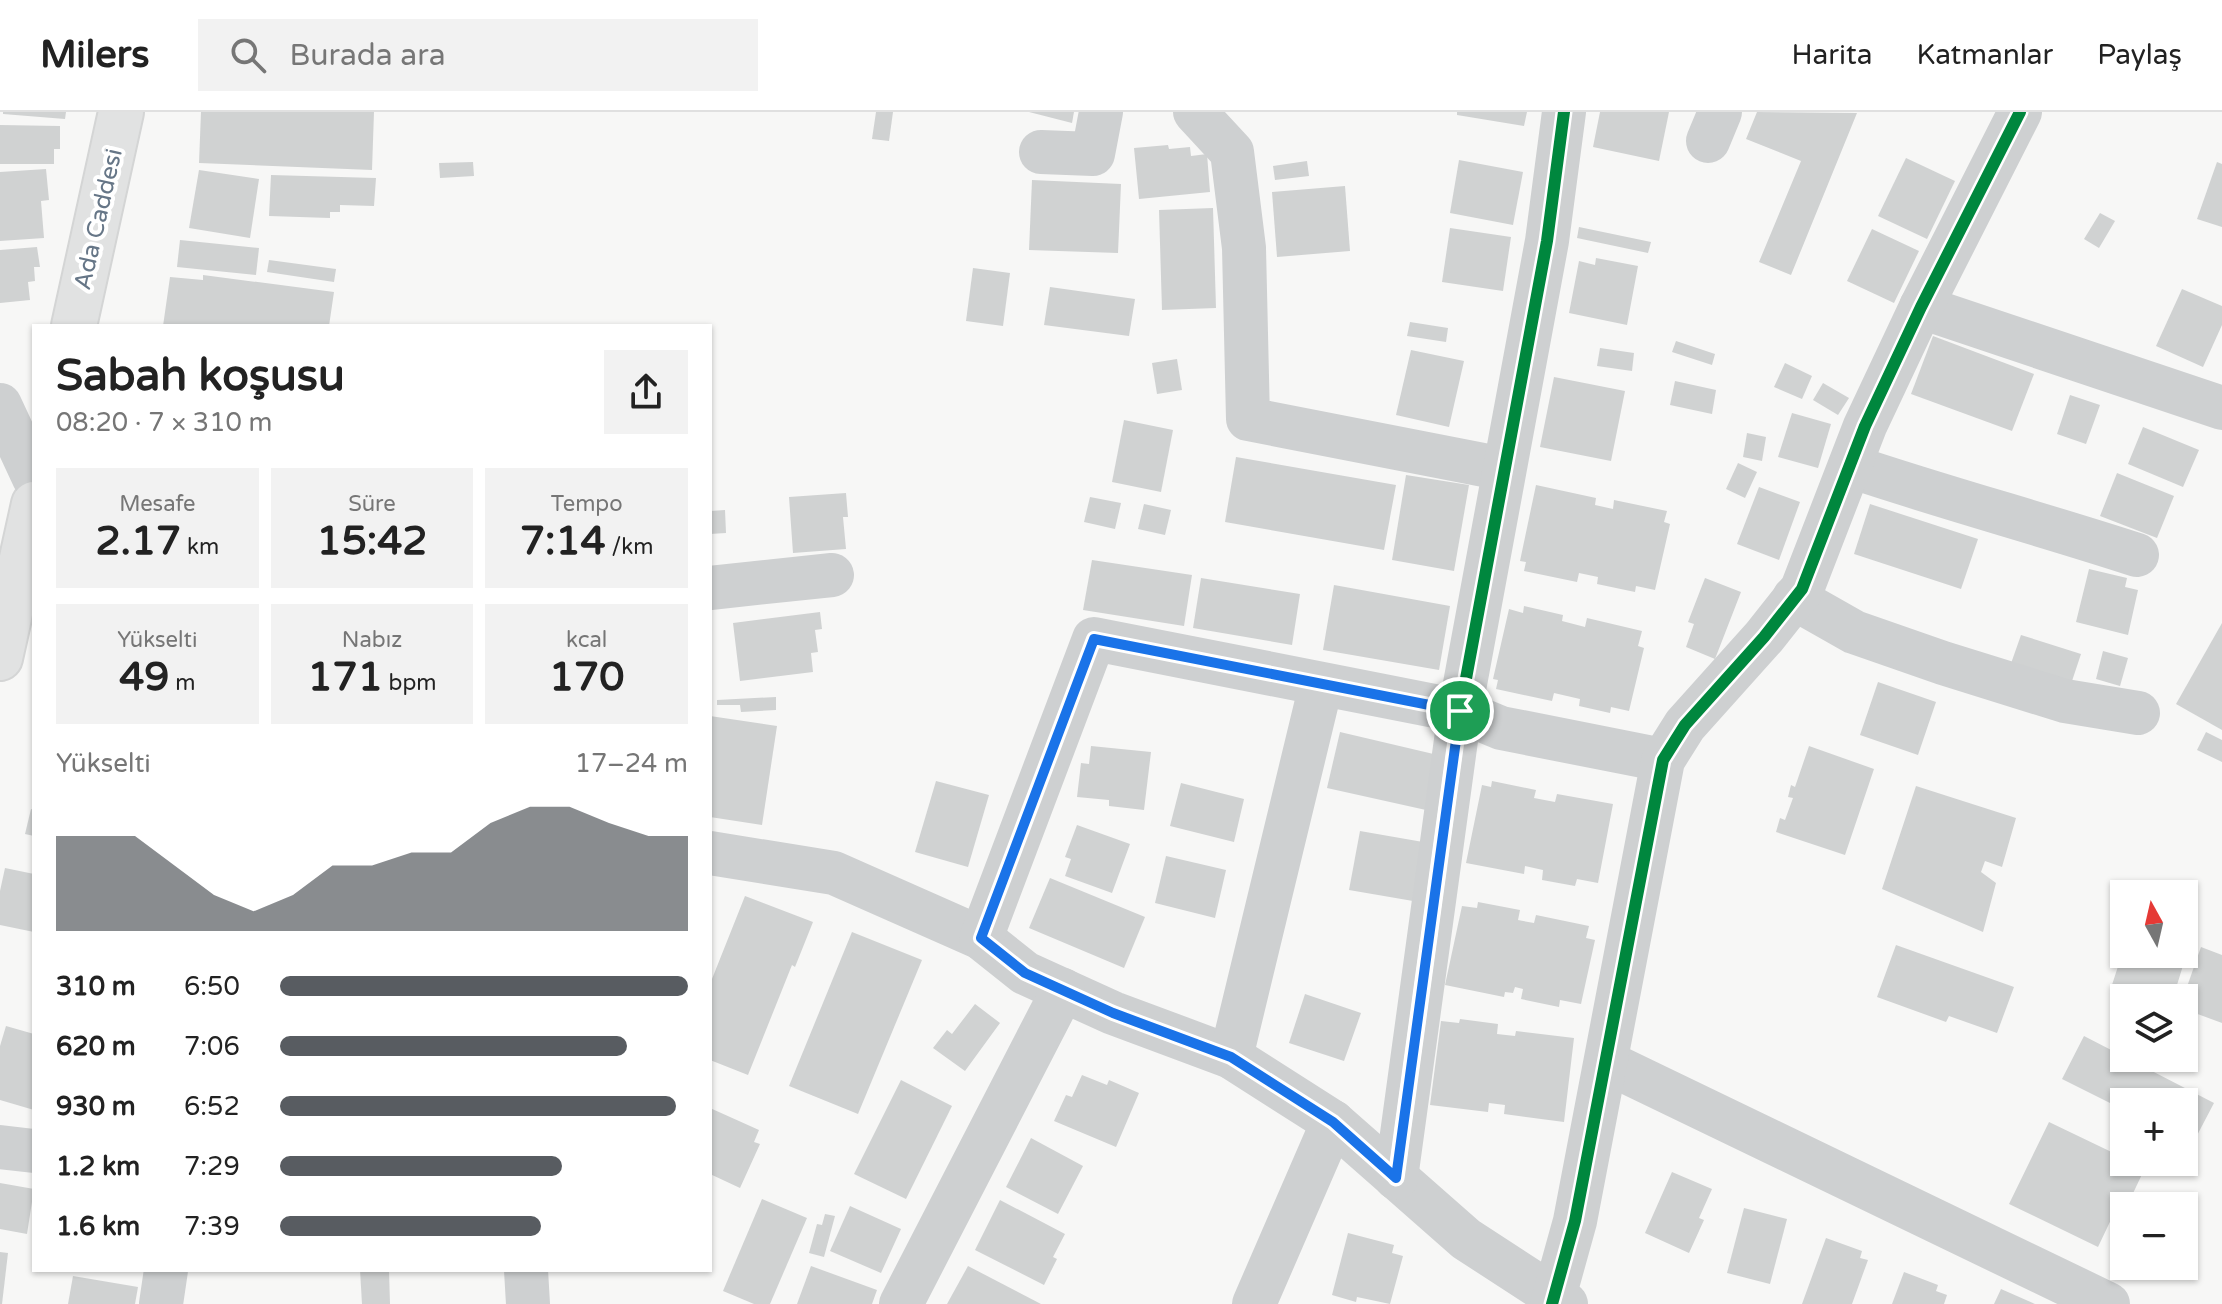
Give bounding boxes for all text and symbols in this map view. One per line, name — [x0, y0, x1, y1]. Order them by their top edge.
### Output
search box — [198, 19, 758, 91]
text: Milers — [40, 32, 150, 78]
icon: search — [226, 33, 270, 77]
text: Burada ara — [290, 37, 446, 74]
text: Harita — [1791, 38, 1872, 72]
text: Katmanlar — [1916, 38, 2053, 72]
text: Paylaş — [2097, 38, 2182, 72]
street label: Ada Caddesi — [68, 146, 129, 293]
text: Sabah koşusu — [56, 350, 345, 403]
button: share — [604, 350, 688, 434]
text: 08:20 · 7 × 310 m — [56, 407, 272, 438]
text: Mesafe — [119, 491, 195, 517]
text: Süre — [348, 491, 396, 517]
text: Tempo — [551, 491, 623, 517]
text: 2.17 — [95, 517, 181, 565]
text: 15:42 — [317, 517, 427, 565]
text: 7:14 — [520, 517, 606, 565]
text: km — [181, 534, 219, 560]
text: /km — [606, 534, 653, 560]
text: Yükselti — [117, 627, 197, 653]
text: Nabız — [342, 627, 402, 653]
text: kcal — [566, 627, 607, 653]
text: 49 — [119, 653, 169, 701]
text: 171 — [307, 653, 383, 701]
text: 170 — [549, 653, 624, 701]
text: m — [169, 670, 195, 696]
text: bpm — [383, 670, 437, 696]
pin — [1426, 677, 1494, 745]
icon: arrive — [1438, 689, 1482, 733]
text: Yükselti — [56, 748, 151, 779]
text: 17–24 m — [575, 748, 688, 779]
north arrow — [2110, 880, 2198, 968]
map controls — [2110, 880, 2198, 1280]
text: 310 m — [56, 971, 136, 1002]
text: 6:50 — [184, 971, 240, 1002]
button: layers — [2110, 984, 2198, 1072]
text: 620 m — [56, 1031, 136, 1062]
text: 7:06 — [184, 1031, 240, 1062]
button: + — [2110, 1088, 2198, 1176]
text: 930 m — [56, 1091, 136, 1122]
text: 6:52 — [184, 1091, 240, 1122]
text: 1.2 km — [56, 1151, 140, 1182]
text: 7:29 — [184, 1151, 240, 1182]
button: − — [2110, 1192, 2198, 1280]
text: 1.6 km — [56, 1211, 140, 1242]
text: 7:39 — [184, 1211, 240, 1242]

